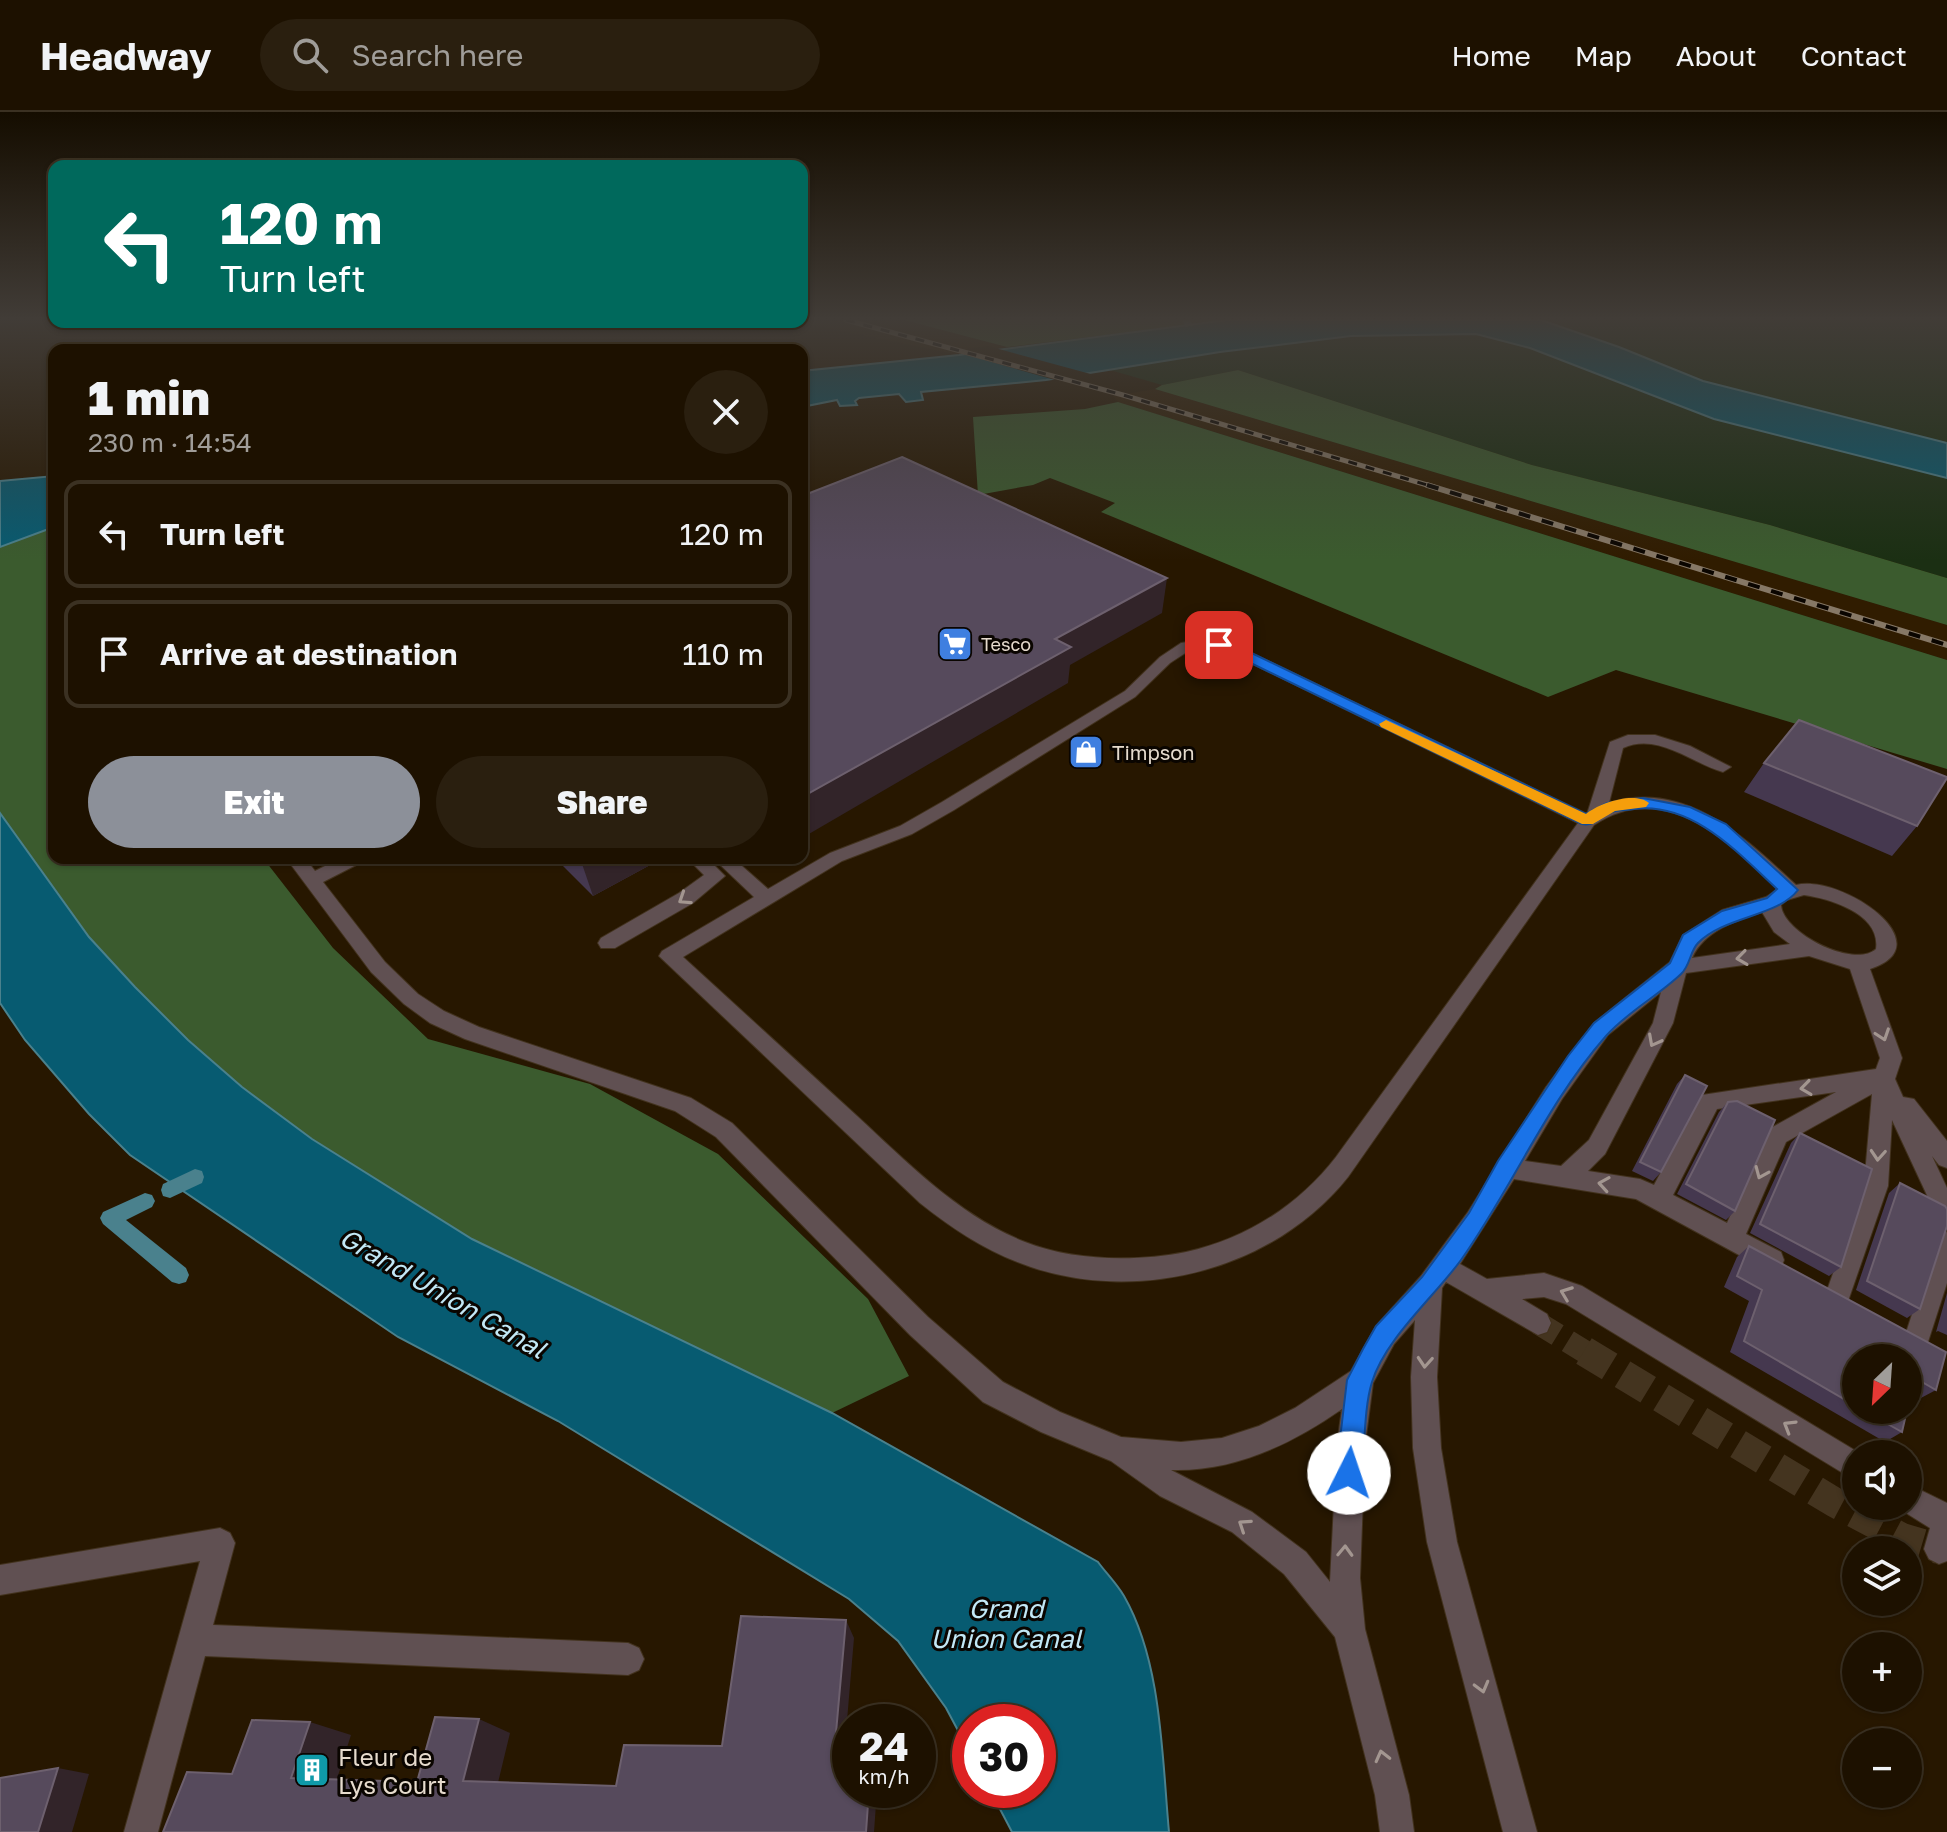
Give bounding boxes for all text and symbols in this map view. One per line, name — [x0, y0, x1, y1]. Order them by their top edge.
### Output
search box — [260, 19, 820, 91]
text: Headway — [40, 33, 212, 78]
icon: search — [288, 33, 332, 77]
text: Search here — [352, 37, 523, 73]
text: Home — [1452, 39, 1531, 72]
text: Map — [1575, 39, 1632, 72]
text: About — [1676, 39, 1757, 72]
text: Contact — [1801, 39, 1907, 72]
text: 120 m — [220, 189, 382, 256]
icon: left — [88, 192, 192, 296]
text: Turn left — [220, 257, 366, 300]
text: 1 min — [88, 368, 210, 426]
button: close — [684, 370, 768, 454]
text: 230 m · 14:54 — [88, 427, 252, 458]
icon: left — [92, 512, 136, 556]
text: Turn left — [160, 516, 285, 552]
text: 120 m — [679, 516, 764, 552]
pin — [1185, 611, 1253, 679]
icon: arrive — [1197, 623, 1241, 667]
supermarket icon: Tesco — [936, 625, 974, 663]
icon: arrive — [92, 632, 136, 676]
place label: Tesco — [981, 633, 1031, 655]
text: Arrive at destination — [160, 636, 457, 672]
text: 110 m — [682, 636, 764, 672]
shop icon: Timpson — [1067, 733, 1105, 771]
place label: Timpson — [1112, 740, 1195, 764]
button: Exit — [88, 756, 420, 848]
button: Share — [436, 756, 768, 848]
one-way arrow — [678, 889, 693, 904]
one-way arrow — [1736, 949, 1749, 966]
one-way arrow — [1874, 1027, 1890, 1041]
one-way arrow — [1648, 1033, 1663, 1047]
one-way arrow — [1799, 1079, 1812, 1096]
one-way arrow — [1870, 1149, 1887, 1162]
one-way arrow — [1754, 1164, 1770, 1179]
one-way arrow — [1597, 1176, 1611, 1193]
water label: Grand Union Canal — [334, 1221, 553, 1365]
one-way arrow — [1560, 1286, 1574, 1303]
north arrow — [1842, 1344, 1922, 1424]
map controls — [1842, 1344, 1922, 1808]
one-way arrow — [1417, 1356, 1434, 1369]
one-way arrow — [1783, 1420, 1798, 1436]
position arrow — [1307, 1431, 1391, 1515]
button: sound — [1842, 1440, 1922, 1520]
one-way arrow — [1239, 1519, 1253, 1534]
button: layers — [1842, 1536, 1922, 1616]
one-way arrow — [1337, 1544, 1354, 1557]
water label: Grand Union Canal — [930, 1593, 1083, 1654]
button: + — [1842, 1632, 1922, 1712]
one-way arrow — [1473, 1679, 1489, 1693]
speed limit sign: 30 — [952, 1704, 1056, 1808]
text: 24 — [859, 1722, 909, 1770]
button: − — [1842, 1728, 1922, 1808]
place label: Fleur de Lys Court — [338, 1742, 447, 1799]
one-way arrow — [1374, 1749, 1391, 1763]
building icon: Fleur de Lys Court — [293, 1751, 331, 1789]
text: km/h — [859, 1764, 909, 1788]

